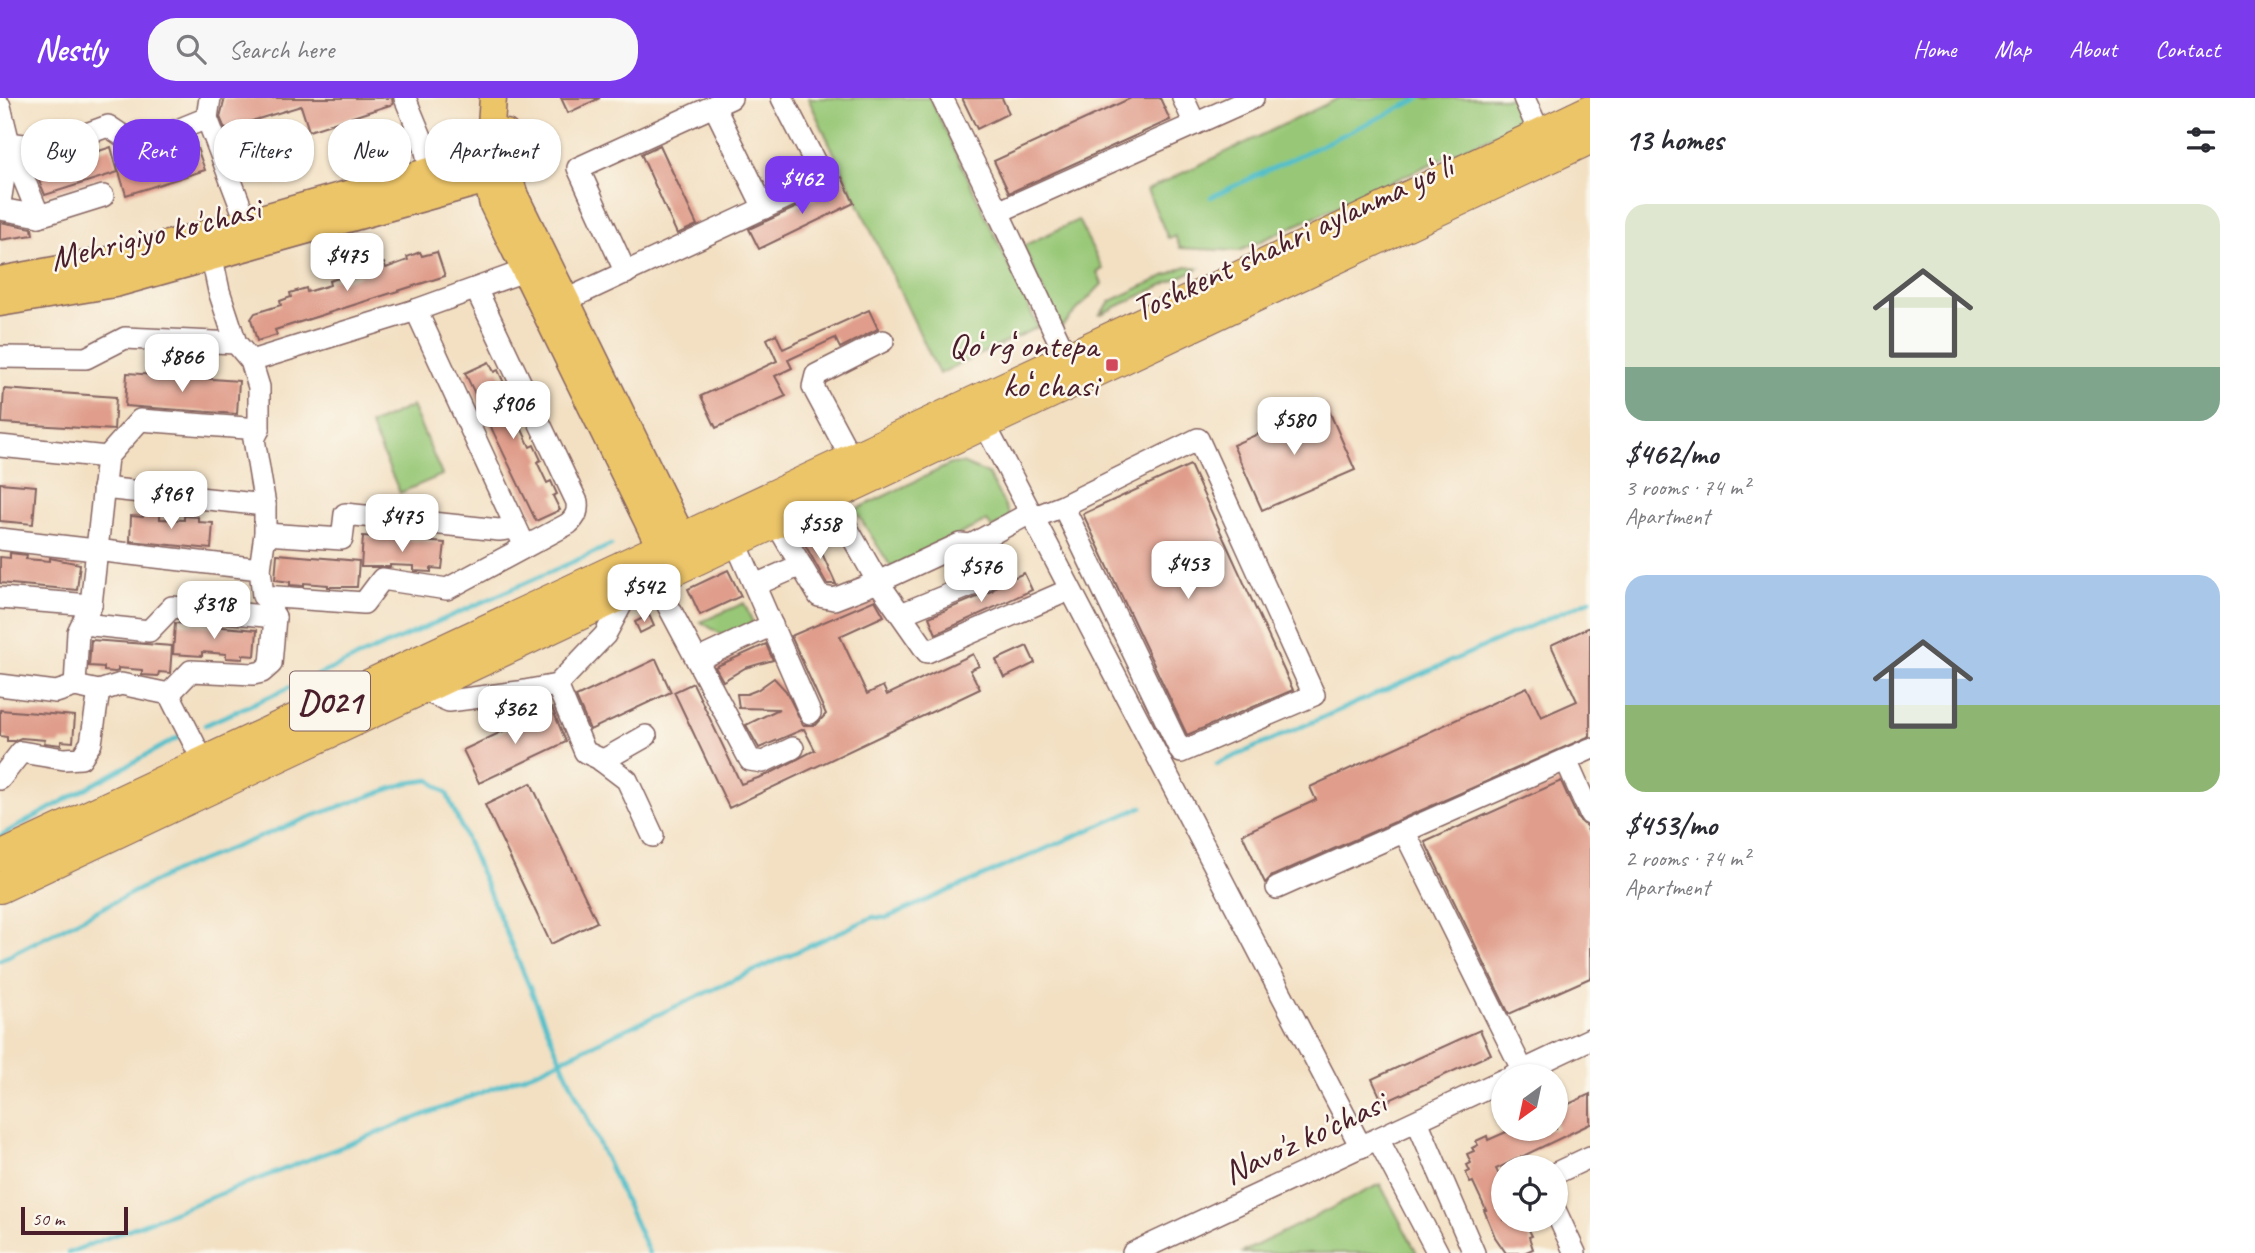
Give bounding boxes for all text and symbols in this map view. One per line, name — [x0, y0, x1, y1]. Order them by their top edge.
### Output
search box — [148, 18, 638, 81]
text: Nestly — [35, 28, 106, 70]
icon: search — [172, 30, 210, 68]
text: Search here — [228, 33, 334, 66]
text: Home — [1913, 34, 1956, 64]
text: Map — [1994, 34, 2031, 64]
text: About — [2069, 34, 2117, 64]
text: Contact — [2155, 34, 2220, 64]
chip: Buy — [21, 119, 99, 182]
chip: Rent — [113, 119, 200, 182]
chip: Filters — [214, 119, 314, 182]
chip: New — [328, 119, 411, 182]
chip: Apartment — [425, 119, 561, 182]
text: 13 homes — [1625, 121, 1723, 159]
icon: filters — [2182, 121, 2220, 159]
street label: Toshkent shahri aylanma yoʻli — [1125, 141, 1464, 332]
pin: $462 — [761, 156, 843, 216]
text: $462 — [781, 164, 823, 193]
street label: Mehrigiyo ko'chasi — [45, 185, 269, 281]
pin: $475 — [306, 234, 388, 293]
text: $475 — [327, 241, 367, 270]
icon: home — [1860, 250, 1986, 376]
place label: Qoʻrgʻontepa koʻchasi — [949, 323, 1102, 408]
pin: $866 — [141, 334, 223, 394]
text: $866 — [161, 342, 203, 371]
marker: Qoʻrgʻontepa koʻchasi — [1104, 357, 1120, 373]
pin: $906 — [472, 382, 554, 441]
text: $906 — [492, 389, 534, 418]
pin: $580 — [1253, 398, 1335, 457]
text: $580 — [1273, 405, 1315, 434]
text: $462/mo — [1625, 435, 1718, 473]
pin: $969 — [130, 472, 212, 531]
text: 3 rooms · 74 m² — [1625, 473, 1749, 502]
text: $969 — [150, 479, 192, 508]
pin: $475 — [361, 494, 443, 554]
text: $475 — [382, 502, 422, 531]
pin: $558 — [779, 502, 861, 561]
text: Apartment — [1625, 502, 1710, 531]
text: $558 — [800, 509, 840, 538]
pin: $453 — [1147, 542, 1229, 601]
pin: $576 — [940, 545, 1022, 604]
text: $453 — [1167, 549, 1209, 578]
text: $576 — [960, 552, 1002, 581]
pin: $542 — [603, 564, 685, 624]
text: $542 — [623, 572, 665, 601]
pin: $318 — [173, 582, 255, 641]
text: $318 — [193, 589, 235, 618]
icon: home — [1860, 621, 1986, 747]
road number: D021 — [290, 672, 370, 730]
pin: $362 — [474, 686, 556, 746]
text: $362 — [494, 694, 536, 723]
text: $453/mo — [1625, 806, 1717, 844]
text: 2 rooms · 74 m² — [1625, 844, 1749, 873]
text: Apartment — [1625, 873, 1710, 902]
north arrow — [1491, 1064, 1568, 1141]
map controls — [1491, 1064, 1568, 1232]
street label: Navo'z ko'chasi — [1216, 1078, 1397, 1195]
button: locate — [1491, 1155, 1568, 1232]
scale bar — [21, 1204, 128, 1236]
text: 50 m — [32, 1207, 64, 1231]

